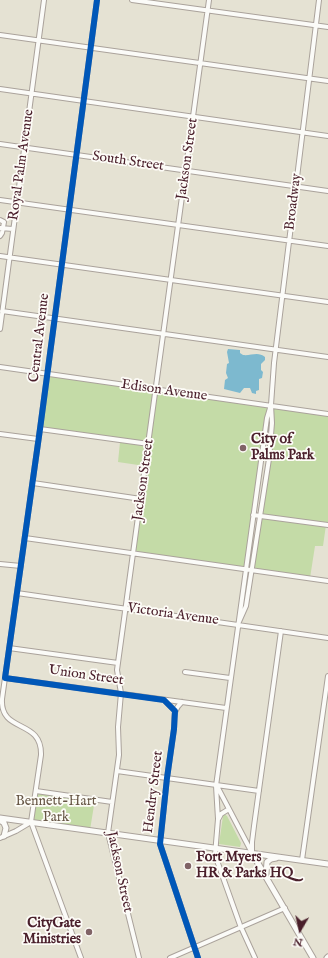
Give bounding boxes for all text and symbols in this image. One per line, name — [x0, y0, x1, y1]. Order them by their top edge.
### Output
street label: Royal Palm Avenue — [6, 108, 38, 222]
street label: Jackson Street — [174, 117, 202, 201]
street label: South Street — [91, 149, 165, 175]
street label: Broadway — [282, 173, 306, 231]
street label: Central Avenue — [26, 293, 54, 383]
street label: Edison Avenue — [120, 377, 208, 405]
place label: City of Palms Park — [251, 432, 314, 464]
street label: Jackson Street — [130, 438, 158, 522]
marker: City of Palms Park — [238, 443, 248, 453]
street label: Victoria Avenue — [126, 600, 220, 630]
street label: Union Street — [47, 662, 125, 690]
street label: Hendry Street — [141, 750, 167, 834]
park label: Bennett-Hart Park — [15, 794, 97, 826]
street label: Jackson Street — [102, 830, 136, 914]
place label: Fort Myers HR & Parks HQ — [196, 850, 293, 882]
marker: Fort Myers HR & Parks HQ — [183, 861, 193, 871]
north arrow — [280, 910, 320, 950]
place label: CityGate Ministries — [23, 916, 81, 948]
marker: CityGate Ministries — [84, 927, 94, 937]
text: N — [292, 934, 304, 950]

